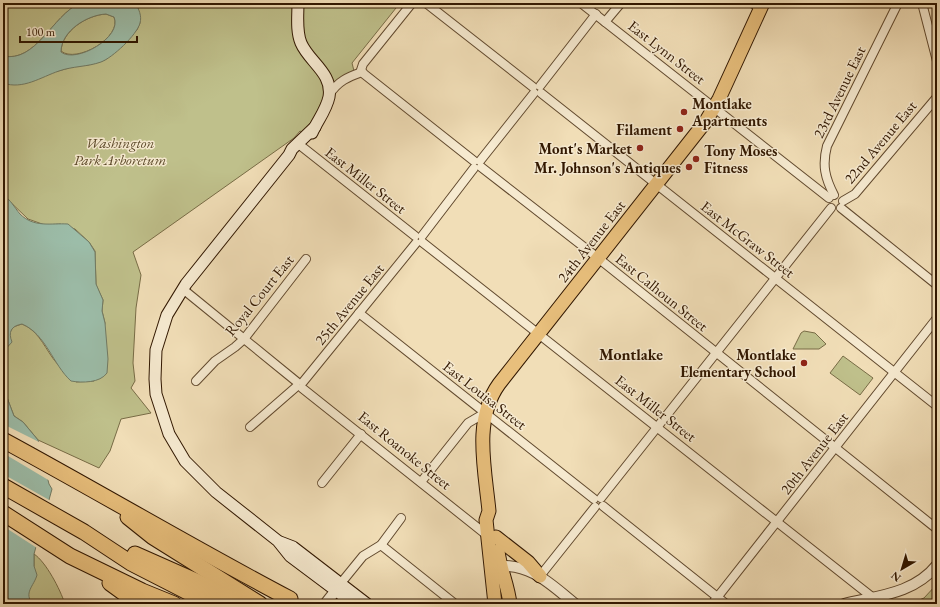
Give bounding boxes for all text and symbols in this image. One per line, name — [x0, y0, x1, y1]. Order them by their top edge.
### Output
street label: East Lynn Street — [625, 16, 710, 88]
scale bar — [20, 18, 137, 44]
text: 100 m — [26, 24, 56, 40]
street label: 23rd Avenue East — [809, 43, 870, 141]
place label: Montlake Apartments — [691, 94, 767, 130]
street label: 22nd Avenue East — [840, 96, 920, 187]
marker: Montlake Apartments — [679, 107, 689, 117]
place label: Filament — [616, 120, 672, 139]
marker: Filament — [675, 124, 685, 134]
park label: Washington Park Arboretum — [74, 133, 166, 169]
place label: Mont's Market — [539, 139, 632, 158]
place label: Tony Moses Fitness — [704, 141, 777, 177]
street label: East Miller Street — [322, 142, 411, 218]
marker: Mont's Market — [635, 143, 645, 153]
marker: Tony Moses Fitness — [691, 154, 701, 164]
place label: Mr. Johnson's Antiques — [534, 158, 681, 177]
marker: Mr. Johnson's Antiques — [684, 162, 694, 172]
street label: 24th Avenue East — [553, 196, 629, 286]
street label: East McGraw Street — [697, 196, 799, 282]
street label: East Calhoun Street — [612, 249, 712, 335]
street label: Royal Court East — [220, 250, 298, 339]
street label: 25th Avenue East — [310, 259, 388, 349]
district label: Montlake — [599, 344, 663, 365]
place label: Montlake Elementary School — [680, 345, 797, 381]
street label: East Louisa Street — [439, 356, 531, 434]
marker: Montlake Elementary School — [799, 358, 809, 368]
street label: East Miller Street — [612, 370, 701, 446]
street label: East Roanoke Street — [355, 407, 456, 494]
street label: 20th Avenue East — [776, 408, 852, 498]
north arrow — [882, 549, 922, 589]
text: N — [888, 569, 904, 585]

